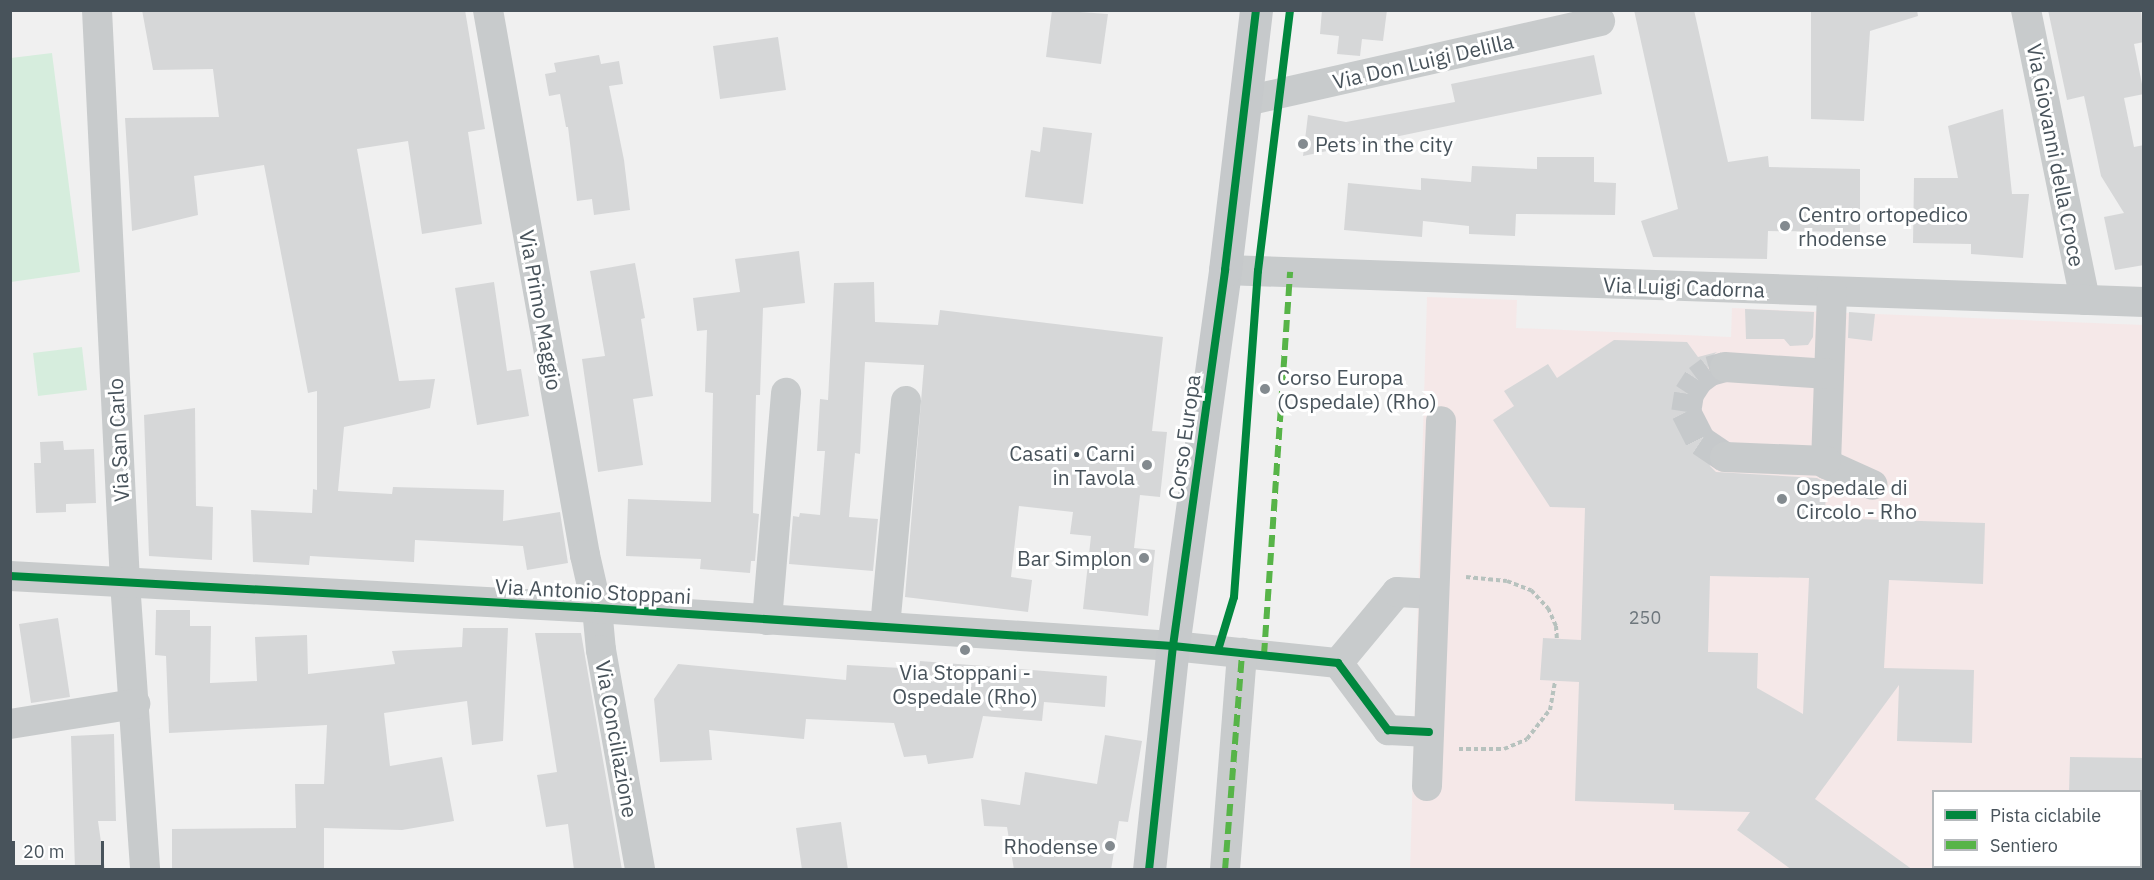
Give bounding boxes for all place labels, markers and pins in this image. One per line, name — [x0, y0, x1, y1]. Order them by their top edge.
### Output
place label: Pets in the city — [1315, 131, 1453, 157]
marker: Pets in the city — [1296, 137, 1310, 151]
place label: Centro ortopedico rhodense — [1798, 201, 1968, 251]
marker: Centro ortopedico rhodense — [1776, 217, 1794, 235]
place label: Corso Europa (Ospedale) (Rho) — [1277, 364, 1437, 414]
marker: Corso Europa (Ospedale) (Rho) — [1258, 382, 1272, 396]
place label: Casati • Carni in Tavola — [1009, 440, 1135, 490]
marker: Casati • Carni in Tavola — [1140, 458, 1154, 472]
place label: Ospedale di Circolo - Rho — [1796, 474, 1917, 524]
marker: Ospedale di Circolo - Rho — [1773, 490, 1791, 508]
place label: Bar Simplon — [1017, 545, 1132, 571]
marker: Bar Simplon — [1137, 551, 1151, 565]
marker: Via Stoppani - Ospedale (Rho) — [958, 643, 972, 657]
place label: Via Stoppani - Ospedale (Rho) — [892, 659, 1038, 709]
place label: Rhodense — [1003, 833, 1098, 859]
marker: Rhodense — [1103, 839, 1117, 853]

